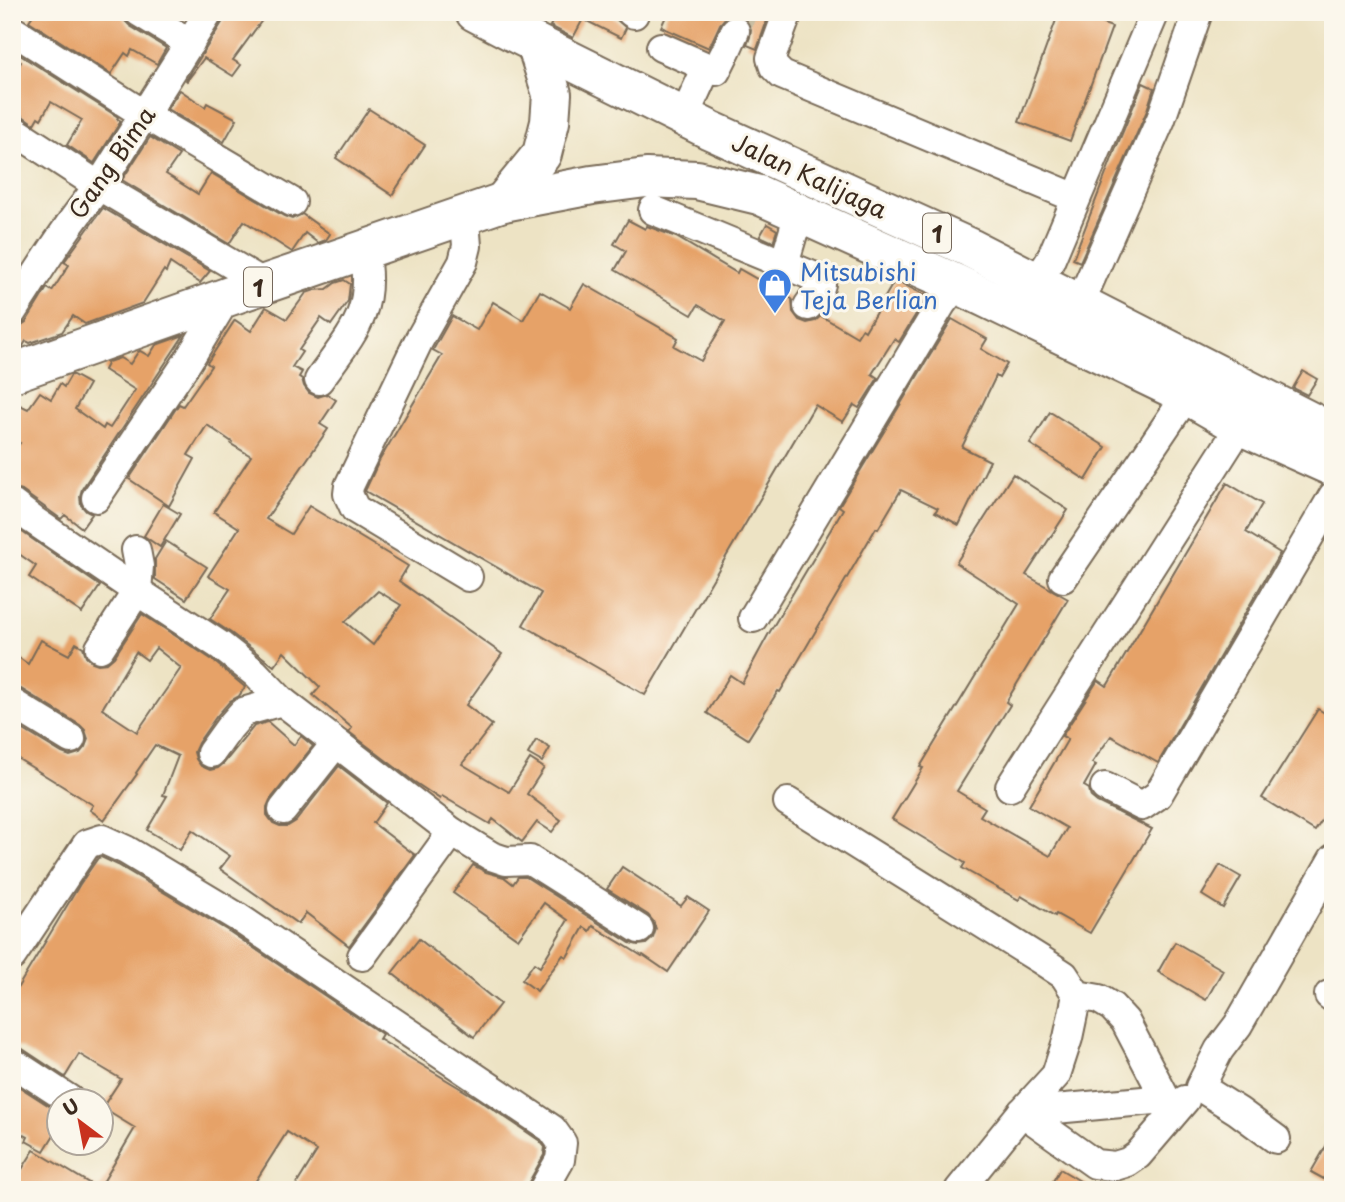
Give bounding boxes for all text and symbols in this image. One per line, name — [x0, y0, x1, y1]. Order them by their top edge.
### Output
street label: Gang Bima — [59, 98, 163, 226]
street label: Jalan Kalijaga — [726, 123, 894, 227]
road number: 1 — [923, 214, 951, 252]
place label: Mitsubishi Teja Berlian — [800, 253, 938, 317]
shop icon: Mitsubishi Teja Berlian — [756, 266, 794, 315]
road number: 1 — [244, 268, 272, 306]
north arrow — [46, 1086, 116, 1156]
text: U — [57, 1091, 84, 1122]

